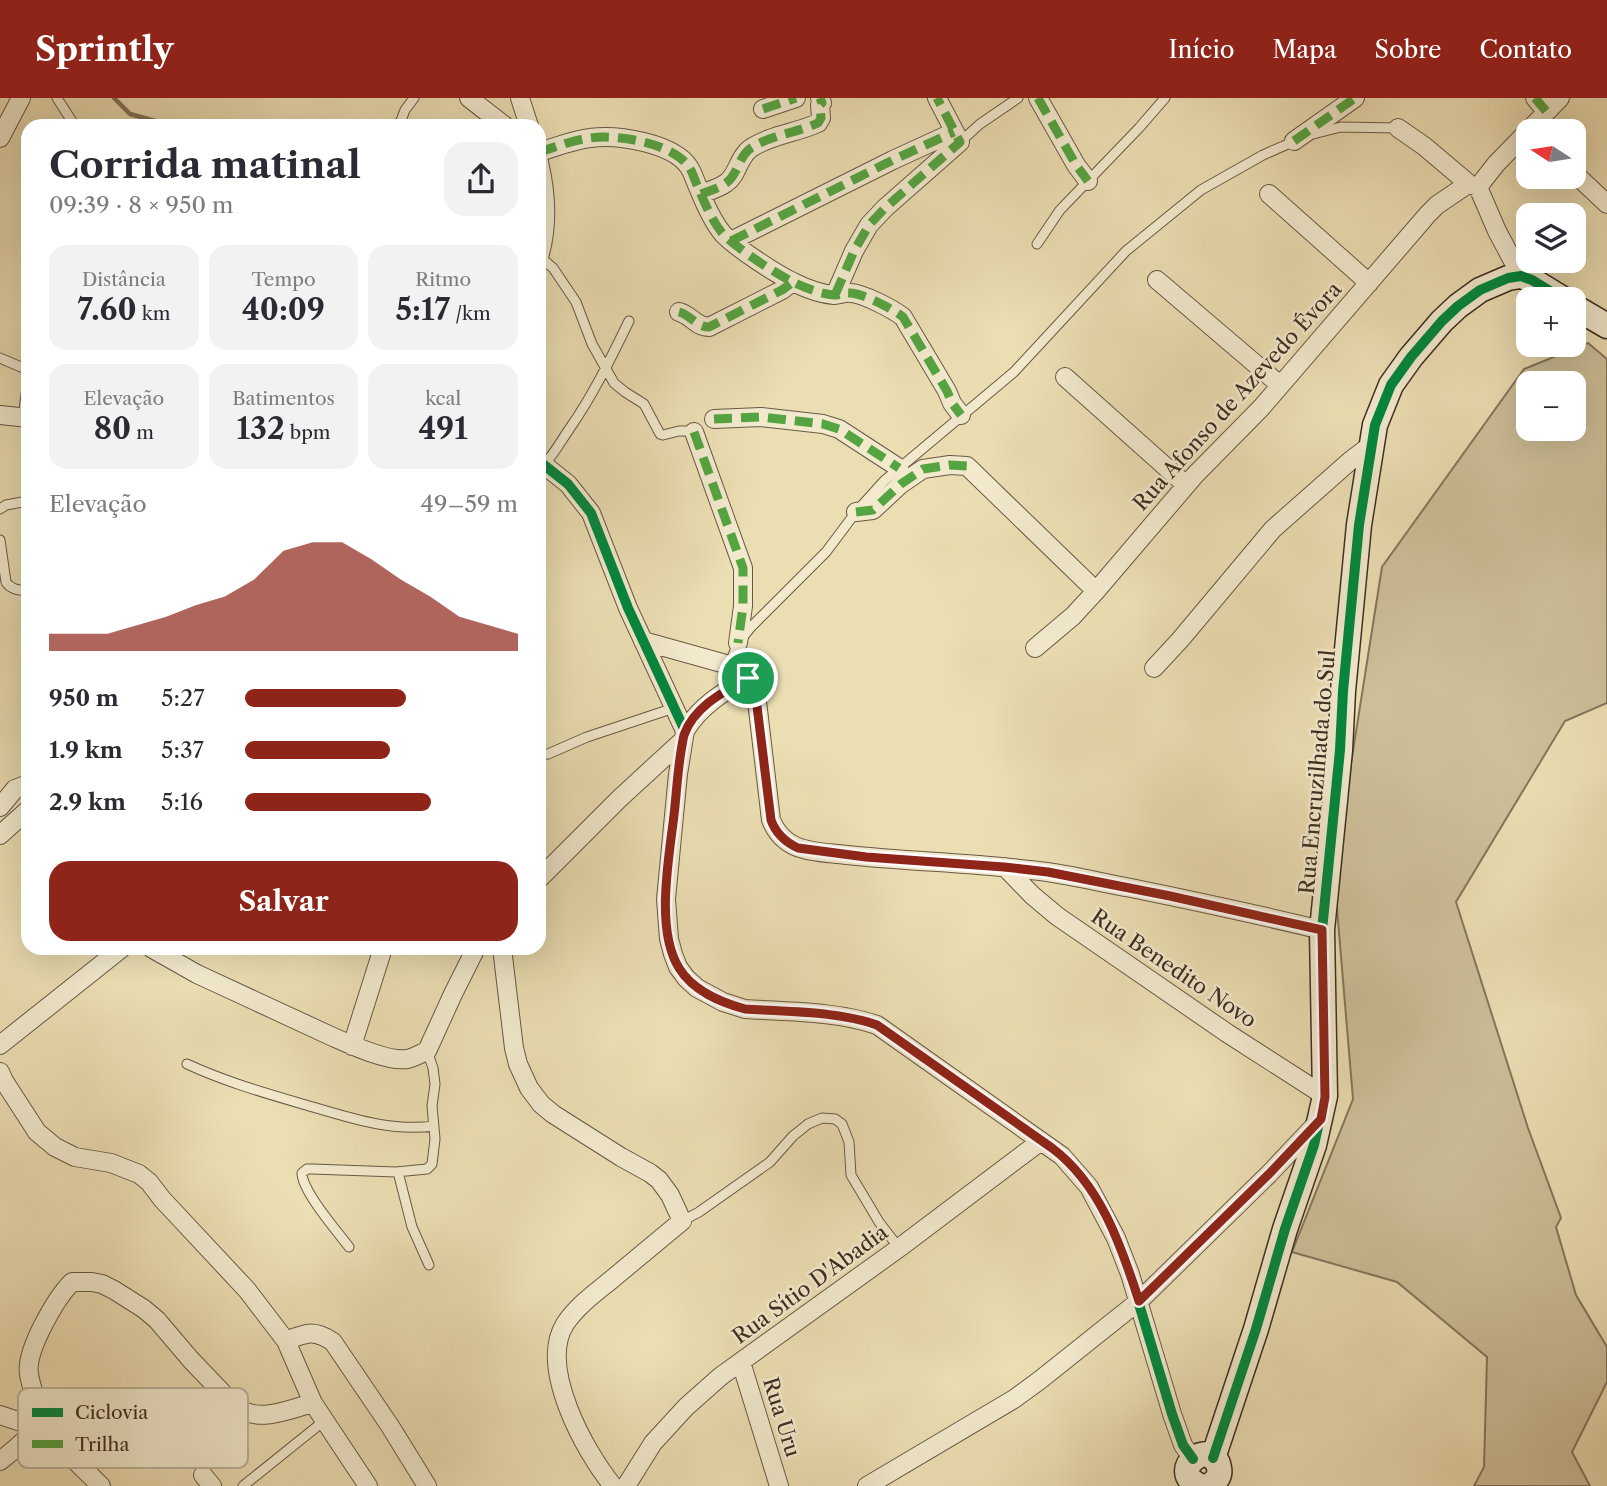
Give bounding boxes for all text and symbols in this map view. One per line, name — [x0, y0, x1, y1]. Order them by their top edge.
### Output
text: Sprintly — [35, 29, 173, 70]
text: Início — [1168, 35, 1234, 64]
text: Mapa — [1272, 35, 1337, 64]
text: Sobre — [1375, 35, 1441, 64]
text: Contato — [1479, 35, 1572, 64]
north arrow — [1516, 119, 1586, 189]
map controls — [1516, 119, 1586, 441]
text: Corrida matinal — [49, 141, 361, 188]
button: share — [444, 142, 518, 216]
text: 09:39 · 8 × 950 m — [49, 191, 234, 219]
button: layers — [1516, 203, 1586, 273]
text: Distância — [82, 268, 166, 291]
text: Tempo — [251, 268, 316, 291]
text: Ritmo — [415, 268, 471, 291]
street label: Rua Afonso de Azevedo Évora — [1128, 276, 1347, 515]
button: + — [1516, 287, 1586, 357]
text: 7.60 — [77, 291, 137, 328]
text: 40:09 — [242, 291, 325, 328]
text: 5:17 — [396, 291, 450, 328]
text: km — [137, 302, 170, 325]
text: /km — [450, 302, 491, 325]
button: − — [1516, 371, 1586, 441]
text: Elevação — [84, 387, 164, 410]
text: Batimentos — [232, 387, 335, 410]
text: kcal — [425, 387, 461, 410]
text: 80 — [94, 410, 131, 447]
text: 132 — [236, 410, 285, 447]
text: 491 — [419, 410, 468, 447]
text: m — [131, 421, 154, 444]
text: bpm — [285, 421, 331, 444]
text: Elevação — [49, 490, 147, 518]
text: 49–59 m — [421, 490, 518, 518]
pin — [718, 648, 778, 708]
street label: Rua Encruzilhada do Sul — [1294, 649, 1340, 895]
icon: arrive — [729, 659, 767, 697]
text: 950 m — [49, 684, 119, 712]
text: 5:27 — [161, 684, 205, 712]
text: 1.9 km — [49, 736, 123, 764]
text: 5:37 — [161, 736, 204, 764]
text: 2.9 km — [49, 788, 126, 816]
text: 5:16 — [161, 788, 203, 816]
button: Salvar — [49, 861, 518, 941]
street label: Rua Benedito Novo — [1087, 903, 1261, 1033]
street label: Rua Sítio D'Abadia — [727, 1219, 893, 1349]
street label: Rua Uru — [758, 1374, 806, 1460]
legend — [18, 1388, 248, 1468]
text: Ciclovia — [75, 1401, 148, 1424]
text: Trilha — [75, 1433, 129, 1456]

